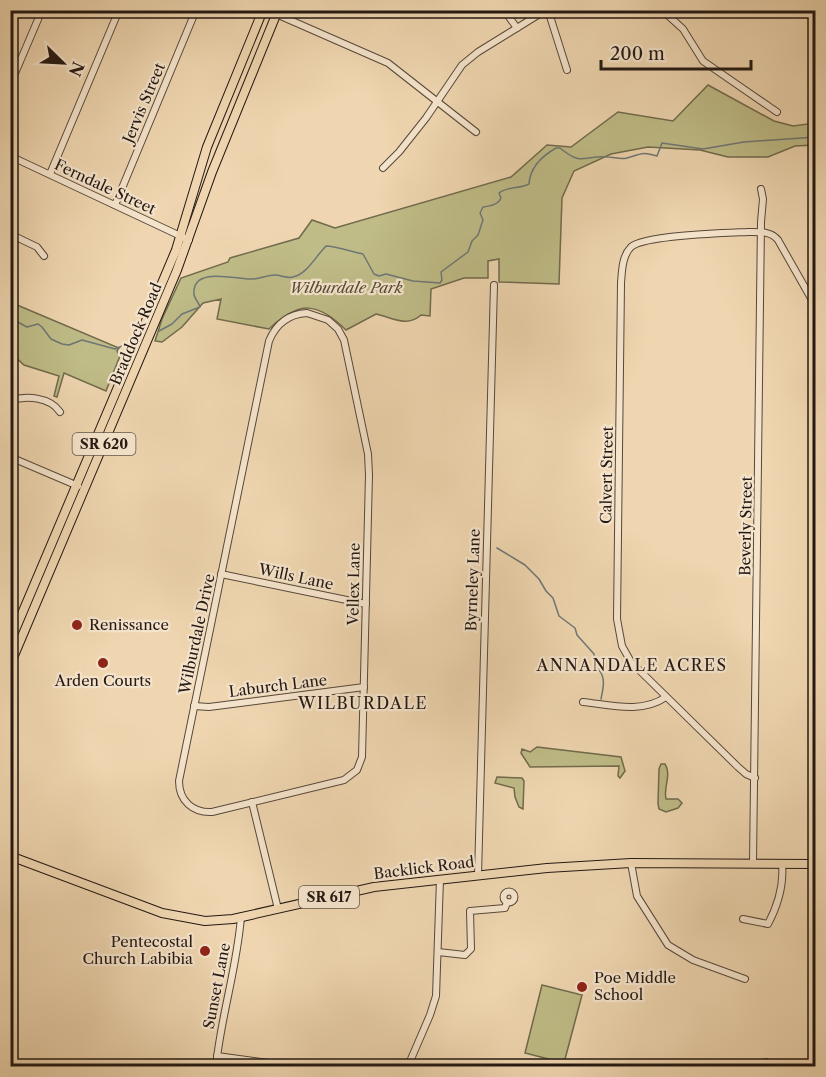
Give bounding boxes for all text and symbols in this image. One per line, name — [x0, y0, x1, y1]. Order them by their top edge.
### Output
north arrow — [33, 33, 93, 93]
scale bar — [601, 33, 751, 71]
text: 200 m — [610, 43, 665, 65]
text: N — [65, 59, 89, 80]
street label: Jervis Street — [117, 59, 169, 148]
street label: Ferndale Street — [52, 155, 160, 219]
park label: Wilburdale Park — [290, 278, 403, 297]
street label: Braddock Road — [105, 280, 166, 388]
street label: Calvert Street — [596, 425, 617, 524]
road number: SR 620 — [72, 433, 136, 455]
street label: Beverly Street — [735, 475, 756, 576]
street label: Byrneley Lane — [461, 528, 484, 632]
street label: Vellex Lane — [343, 542, 364, 626]
street label: Wills Lane — [256, 559, 335, 594]
street label: Wilburdale Drive — [174, 572, 219, 697]
place label: Renissance — [89, 615, 169, 634]
marker: Renissance — [70, 618, 84, 632]
district label: ANNANDALE ACRES — [535, 655, 728, 675]
marker: Arden Courts — [96, 656, 110, 670]
street label: Laburch Lane — [228, 670, 328, 701]
place label: Arden Courts — [54, 671, 151, 690]
district label: WILBURDALE — [297, 693, 428, 713]
street label: Backlick Road — [373, 852, 475, 883]
road number: SR 617 — [299, 886, 359, 908]
place label: Pentecostal Church Labibia — [83, 932, 194, 968]
street label: Sunset Lane — [199, 941, 234, 1031]
marker: Pentecostal Church Labibia — [198, 944, 212, 958]
place label: Poe Middle School — [594, 968, 676, 1004]
marker: Poe Middle School — [575, 980, 589, 994]

